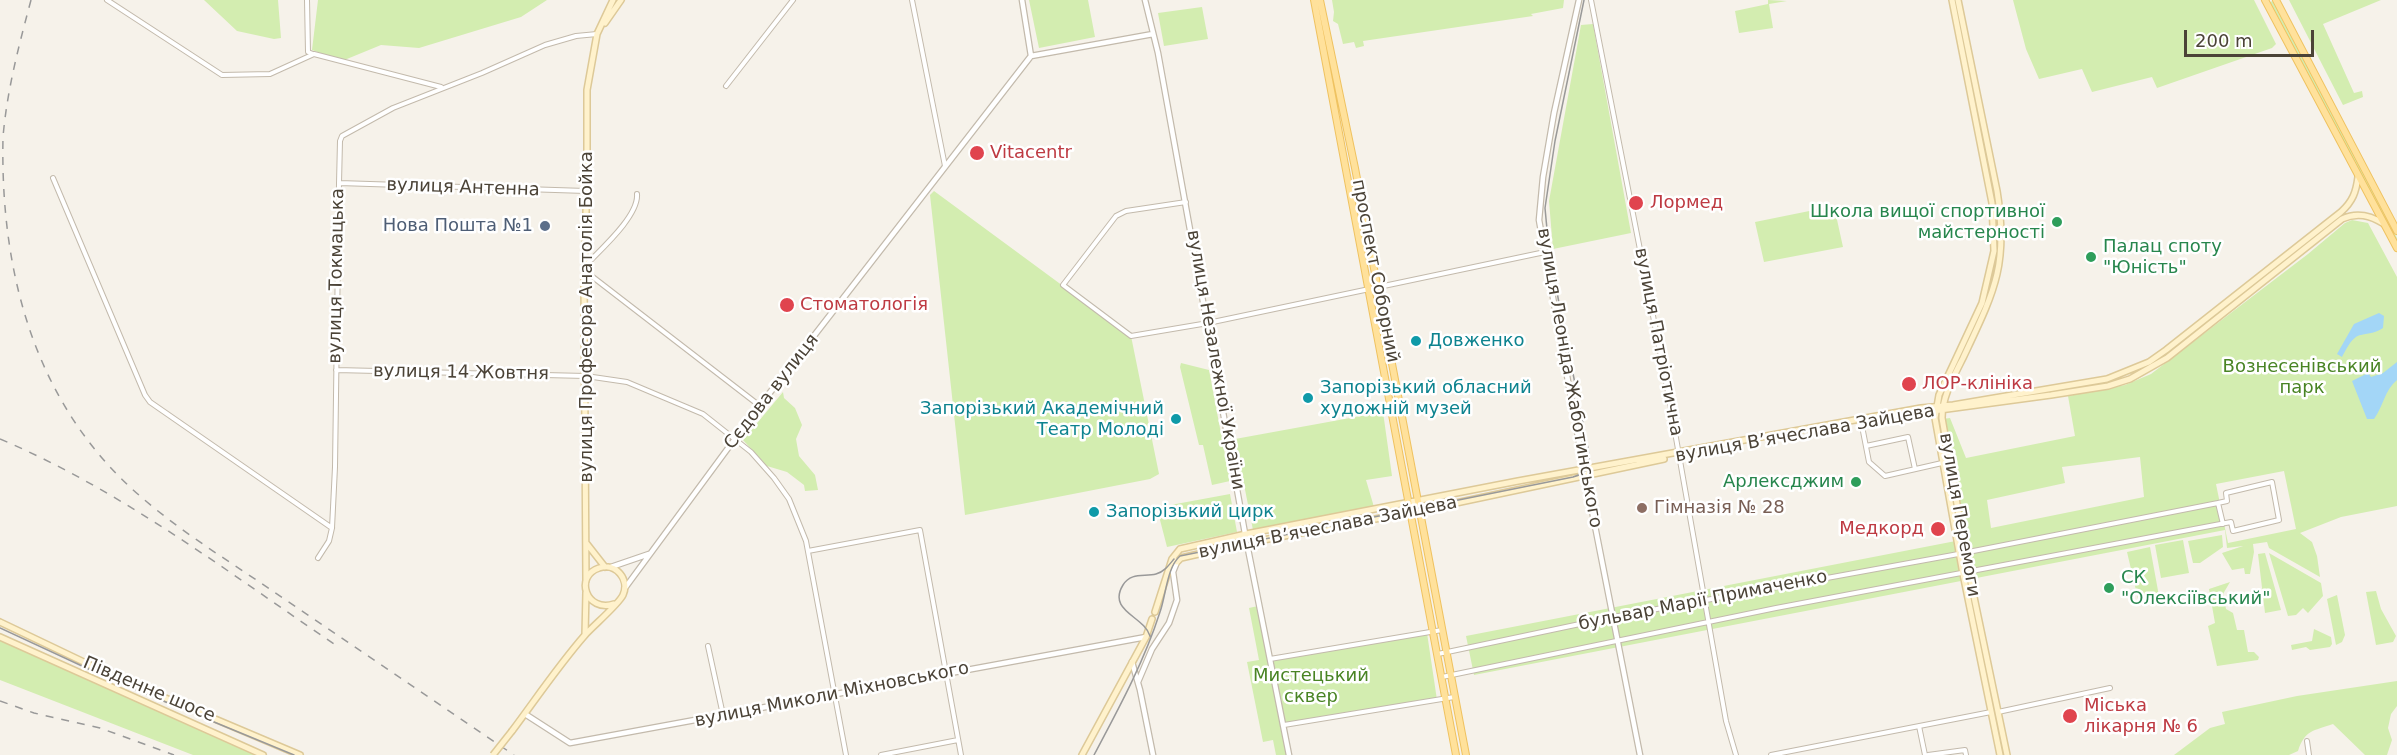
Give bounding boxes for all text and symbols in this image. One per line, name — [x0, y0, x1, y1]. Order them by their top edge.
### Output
scale bar — [2187, 18, 2318, 56]
text: 200 m — [2195, 30, 2253, 51]
place label: Vitacentr — [990, 142, 1072, 164]
marker: Vitacentr — [968, 144, 986, 162]
street label: вулиця Професора Анатолія Бойка — [576, 151, 598, 483]
street label: вулиця Антенна — [386, 175, 540, 201]
street label: проспект Соборний — [1347, 177, 1403, 365]
street label: вулиця Токмацька — [325, 188, 349, 364]
place label: Лормед — [1650, 192, 1723, 214]
marker: Лормед — [1627, 194, 1645, 212]
place label: Школа вищої спортивної майстерності — [1810, 201, 2045, 244]
place label: Нова Пошта №1 — [383, 215, 533, 237]
marker: Школа вищої спортивної майстерності — [2050, 215, 2064, 229]
marker: Нова Пошта №1 — [538, 219, 552, 233]
street label: вулиця Леоніда Жаботинського — [1532, 226, 1606, 530]
street label: вулиця Незалежної України — [1181, 228, 1249, 492]
place label: Палац споту "Юність" — [2103, 236, 2222, 278]
street label: вулиця Патріотична — [1629, 246, 1687, 438]
marker: Палац споту "Юність" — [2084, 250, 2098, 264]
place label: Стоматологія — [800, 294, 928, 316]
marker: Стоматологія — [778, 296, 796, 314]
street label: Сєдова вулиця — [720, 330, 824, 454]
place label: Довженко — [1428, 330, 1525, 352]
marker: Довженко — [1409, 334, 1423, 348]
park label: Вознесенівський парк — [2223, 356, 2381, 398]
street label: вулиця 14 Жовтня — [373, 361, 549, 385]
place label: ЛОР-клініка — [1922, 373, 2033, 395]
marker: ЛОР-клініка — [1900, 375, 1918, 393]
place label: Запорізький обласний художній музей — [1320, 377, 1532, 420]
marker: Запорізький обласний художній музей — [1301, 391, 1315, 405]
place label: Запорізький Академічний Театр Молоді — [920, 398, 1164, 440]
street label: вулиця Вʼячеслава Зайцева — [1674, 401, 1936, 467]
marker: Запорізький Академічний Театр Молоді — [1169, 412, 1183, 426]
street label: вулиця Перемоги — [1934, 431, 1984, 599]
place label: Арлексджим — [1723, 471, 1844, 493]
marker: Арлексджим — [1849, 475, 1863, 489]
street label: вулиця Вʼячеслава Зайцева — [1197, 492, 1459, 564]
place label: Гімназія № 28 — [1654, 497, 1785, 519]
place label: Запорізький цирк — [1106, 501, 1274, 523]
marker: Гімназія № 28 — [1635, 501, 1649, 515]
marker: Запорізький цирк — [1087, 505, 1101, 519]
place label: Медкорд — [1839, 518, 1924, 540]
marker: Медкорд — [1929, 520, 1947, 538]
street label: бульвар Марії Примаченко — [1577, 566, 1829, 636]
place label: СК "Олексіївський" — [2121, 567, 2270, 610]
marker: СК "Олексіївський" — [2102, 581, 2116, 595]
street label: Південне шосе — [80, 652, 218, 728]
street label: вулиця Миколи Міхновського — [693, 658, 971, 732]
park label: Мистецький сквер — [1253, 665, 1369, 708]
place label: Мiська лiкарня № 6 — [2084, 695, 2198, 738]
marker: Мiська лiкарня № 6 — [2061, 707, 2079, 725]

